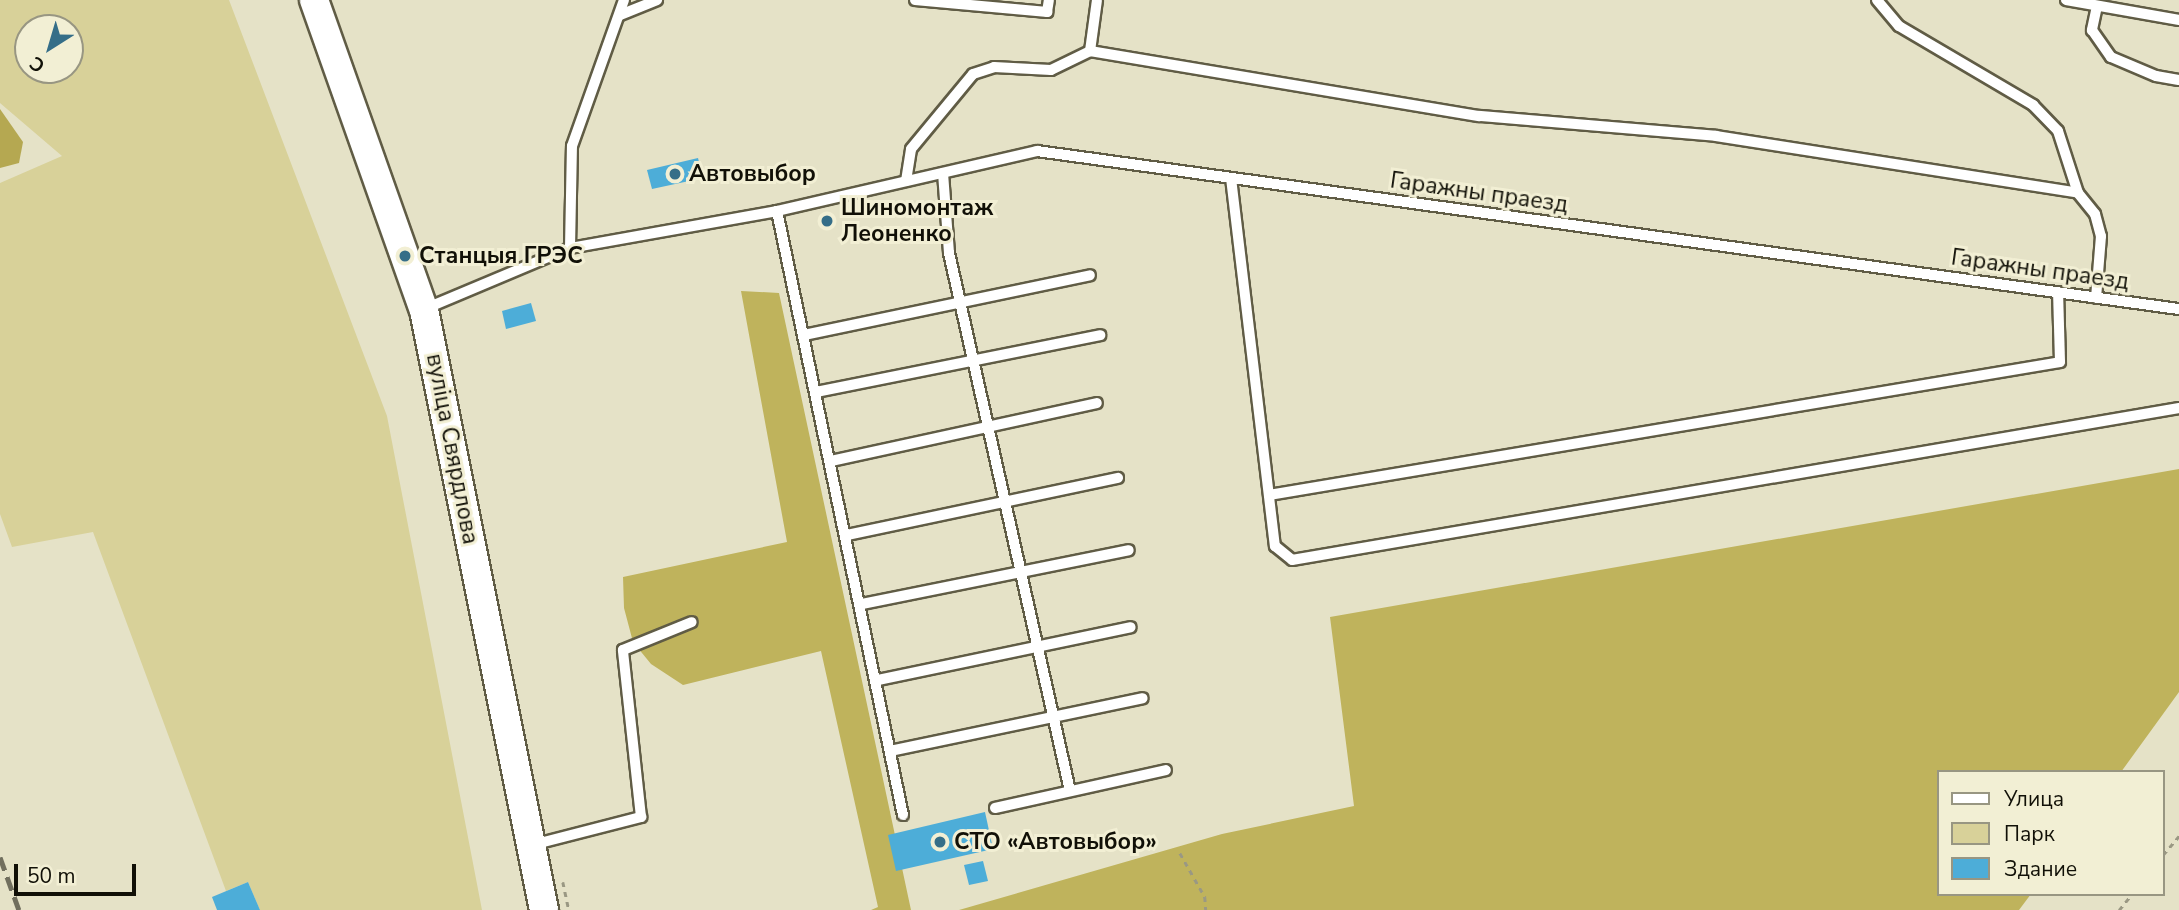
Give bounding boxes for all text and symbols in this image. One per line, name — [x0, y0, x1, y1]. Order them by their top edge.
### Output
north arrow — [14, 14, 84, 84]
text: С — [25, 50, 51, 78]
place label: Автовыбор — [689, 160, 816, 188]
marker: Автовыбор — [667, 166, 683, 182]
street label: Гаражны праезд — [1388, 167, 1570, 219]
place label: Шиномонтаж Леоненко — [841, 194, 993, 248]
marker: Шиномонтаж Леоненко — [819, 213, 835, 229]
place label: Станцыя ГРЭС — [419, 242, 583, 270]
street label: Гаражны праезд — [1949, 244, 2131, 296]
marker: Станцыя ГРЭС — [397, 248, 413, 264]
street label: вуліца Свярдлова — [420, 351, 484, 547]
legend — [1938, 770, 2165, 896]
text: Улица — [2004, 785, 2064, 813]
text: Парк — [2004, 820, 2055, 848]
place label: СТО «Автовыбор» — [954, 828, 1157, 856]
marker: СТО «Автовыбор» — [932, 834, 948, 850]
scale bar — [18, 850, 140, 894]
text: Здание — [2004, 855, 2077, 883]
text: 50 m — [27, 862, 76, 890]

